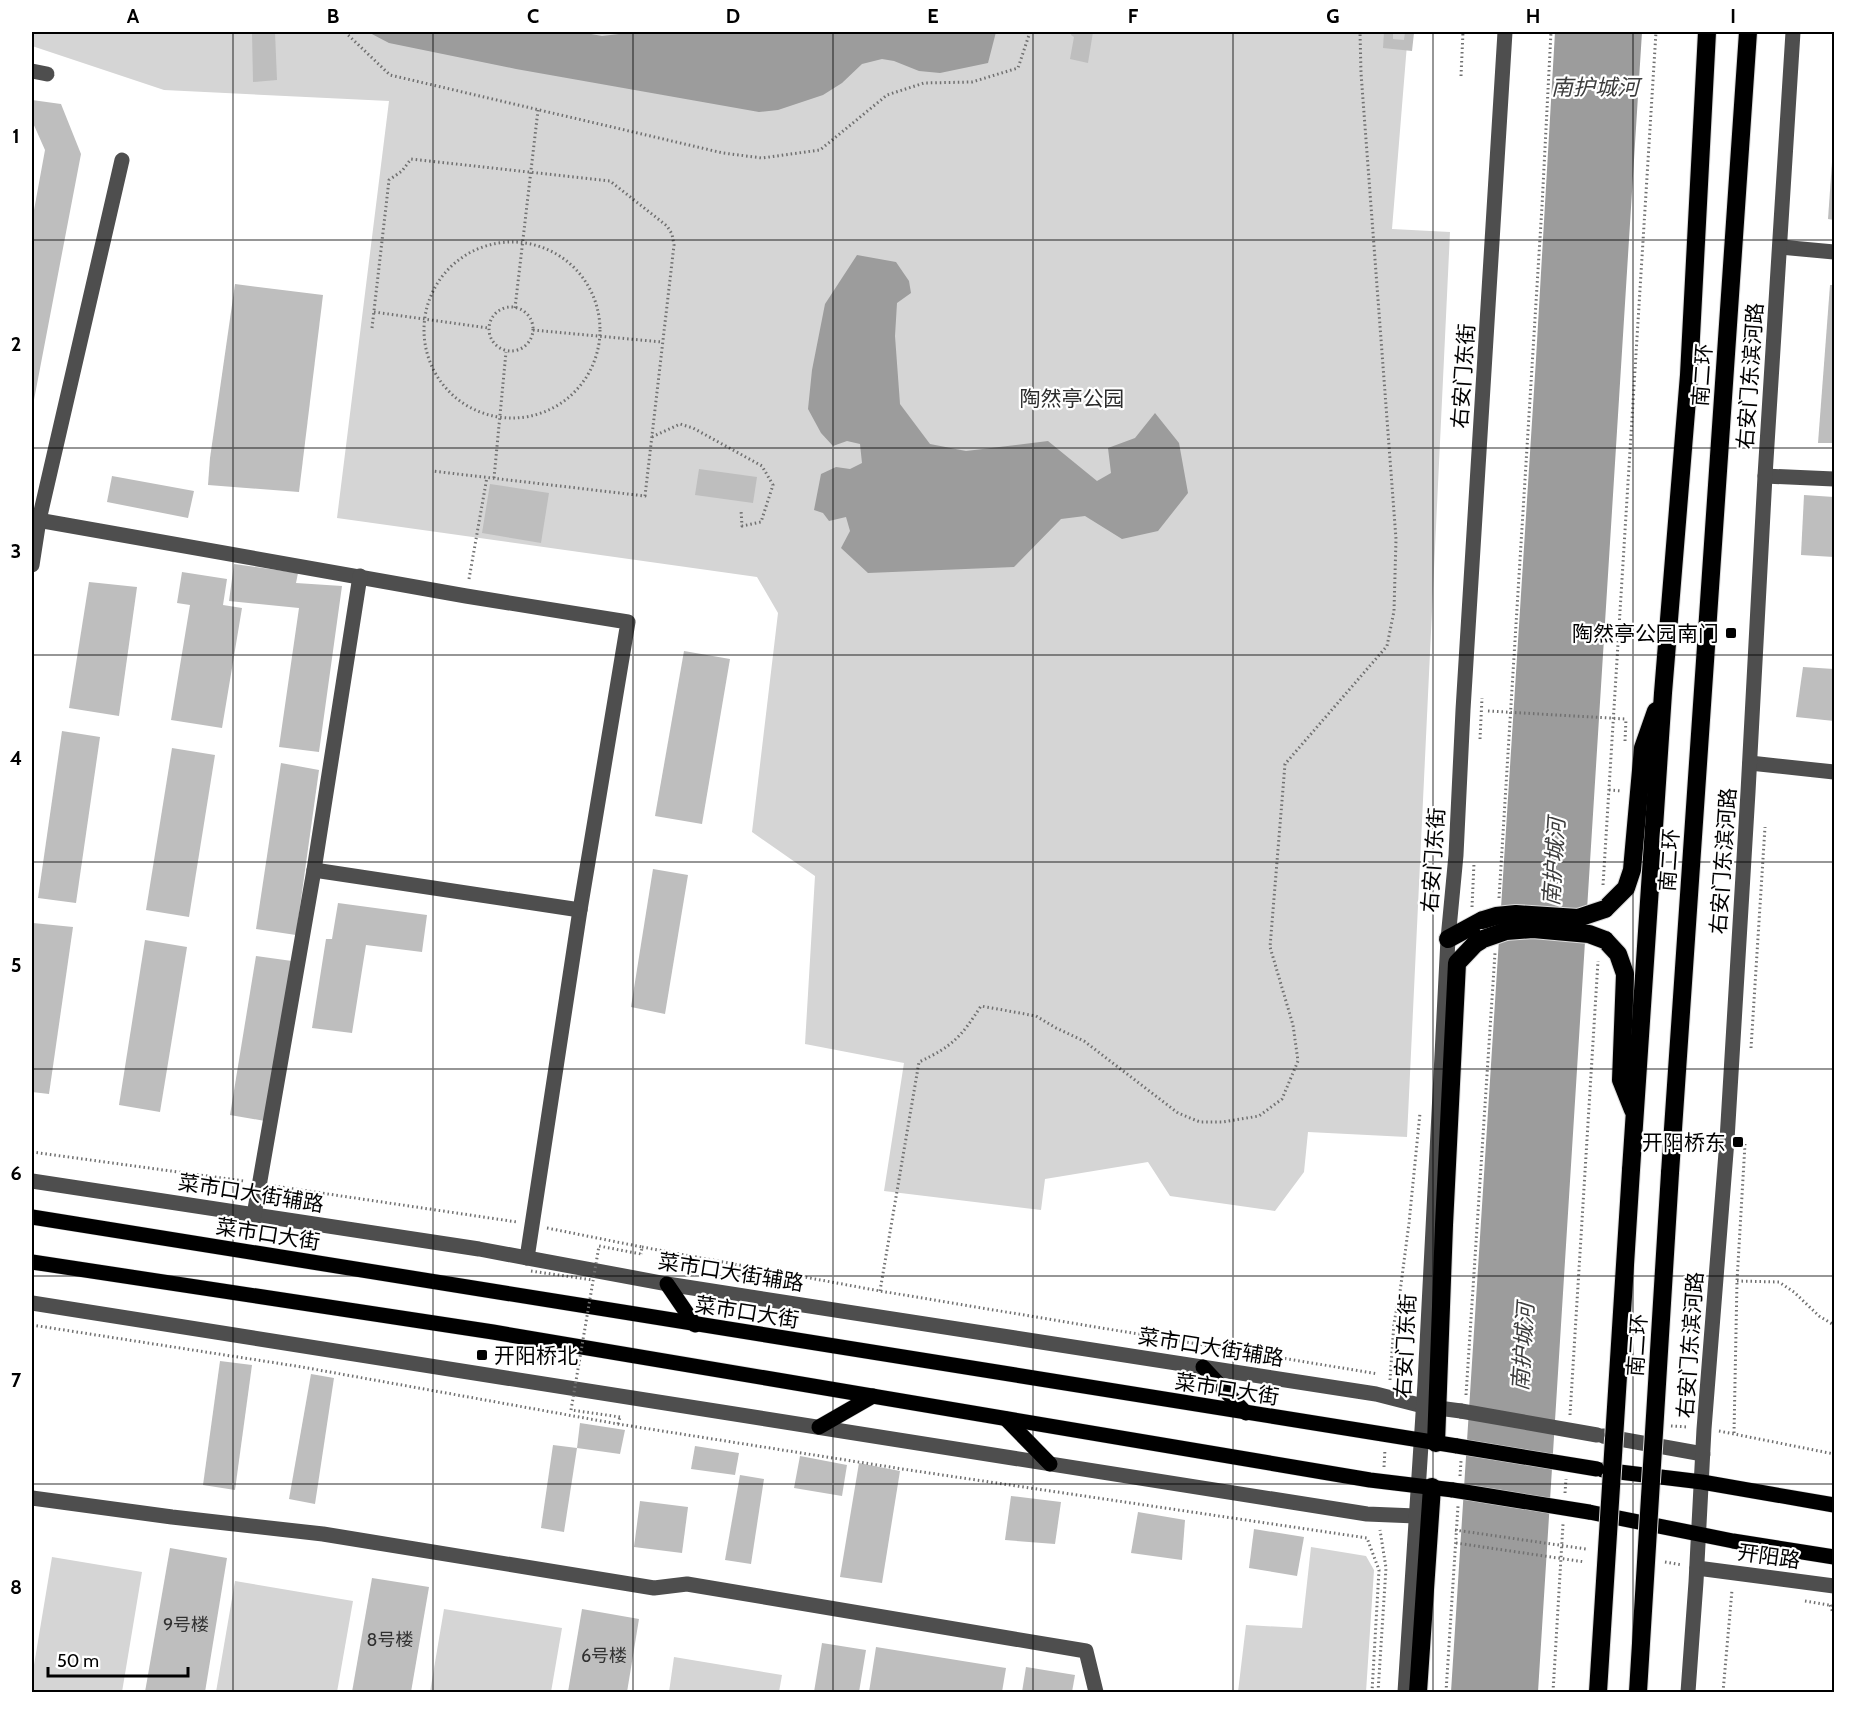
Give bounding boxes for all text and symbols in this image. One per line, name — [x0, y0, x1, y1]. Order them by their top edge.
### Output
text: A — [127, 4, 140, 28]
text: B — [327, 4, 339, 28]
text: C — [527, 4, 539, 28]
text: D — [726, 4, 740, 28]
text: E — [927, 4, 939, 28]
text: F — [1128, 4, 1139, 28]
text: G — [1326, 4, 1340, 28]
text: H — [1526, 4, 1540, 28]
text: I — [1730, 4, 1736, 28]
water label: 南护城河 — [1551, 74, 1643, 101]
text: 1 — [12, 124, 20, 148]
street label: 右安门东滨河路 — [1732, 302, 1768, 450]
street label: 右安门东街 — [1447, 323, 1479, 429]
text: 2 — [11, 332, 21, 356]
street label: 南二环 — [1687, 343, 1717, 407]
park label: 陶然亭公园 — [1020, 386, 1125, 411]
text: 3 — [11, 539, 21, 563]
place label: 陶然亭公园南门 — [1572, 621, 1719, 646]
marker: 陶然亭公园南门 — [1724, 626, 1738, 640]
text: 4 — [10, 746, 22, 770]
street label: 右安门东滨河路 — [1705, 787, 1741, 935]
street label: 右安门东街 — [1417, 807, 1449, 913]
water label: 南护城河 — [1537, 813, 1571, 907]
street label: 南二环 — [1654, 828, 1684, 892]
text: 5 — [11, 953, 21, 977]
place label: 开阳桥东 — [1642, 1130, 1726, 1155]
marker: 开阳桥东 — [1731, 1135, 1745, 1149]
text: 6 — [10, 1161, 22, 1185]
street label: 菜市口大街辅路 — [176, 1169, 326, 1217]
street label: 菜市口大街 — [214, 1213, 322, 1255]
street label: 菜市口大街辅路 — [656, 1248, 806, 1296]
street label: 右安门东滨河路 — [1672, 1271, 1708, 1419]
street label: 菜市口大街 — [693, 1291, 801, 1333]
street label: 右安门东街 — [1390, 1293, 1420, 1399]
water label: 南护城河 — [1506, 1298, 1540, 1392]
street label: 南二环 — [1622, 1313, 1652, 1377]
street label: 菜市口大街辅路 — [1136, 1323, 1286, 1371]
place label: 开阳桥北 — [494, 1343, 578, 1368]
marker: 开阳桥北 — [475, 1348, 489, 1362]
text: 7 — [11, 1368, 22, 1392]
street label: 菜市口大街 — [1173, 1368, 1281, 1410]
street label: 开阳路 — [1736, 1539, 1802, 1573]
text: 8 — [10, 1575, 22, 1599]
house number: 9号楼 — [163, 1614, 209, 1636]
house number: 8号楼 — [367, 1629, 413, 1651]
scale bar — [48, 1640, 188, 1678]
house number: 6号楼 — [581, 1645, 627, 1667]
text: 50 m — [57, 1650, 99, 1672]

